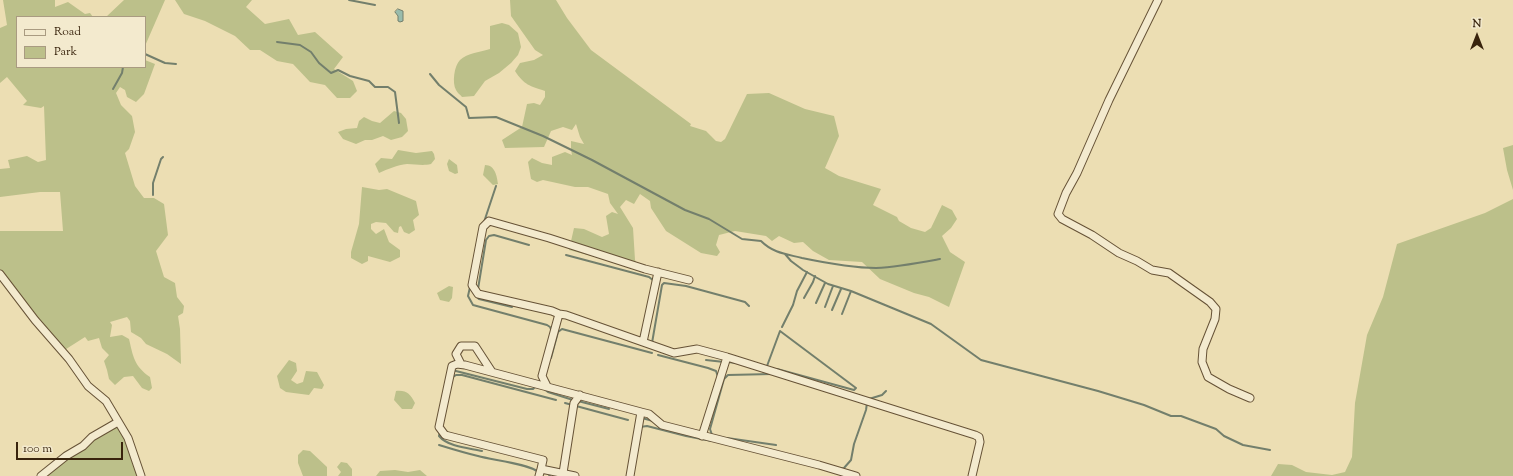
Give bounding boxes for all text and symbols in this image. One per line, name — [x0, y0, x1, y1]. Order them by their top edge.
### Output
legend — [16, 16, 146, 68]
north arrow — [1457, 16, 1497, 56]
text: N — [1473, 16, 1481, 32]
text: Road — [54, 23, 81, 41]
text: Park — [54, 43, 77, 61]
scale bar — [18, 434, 125, 460]
text: 100 m — [23, 440, 52, 458]

